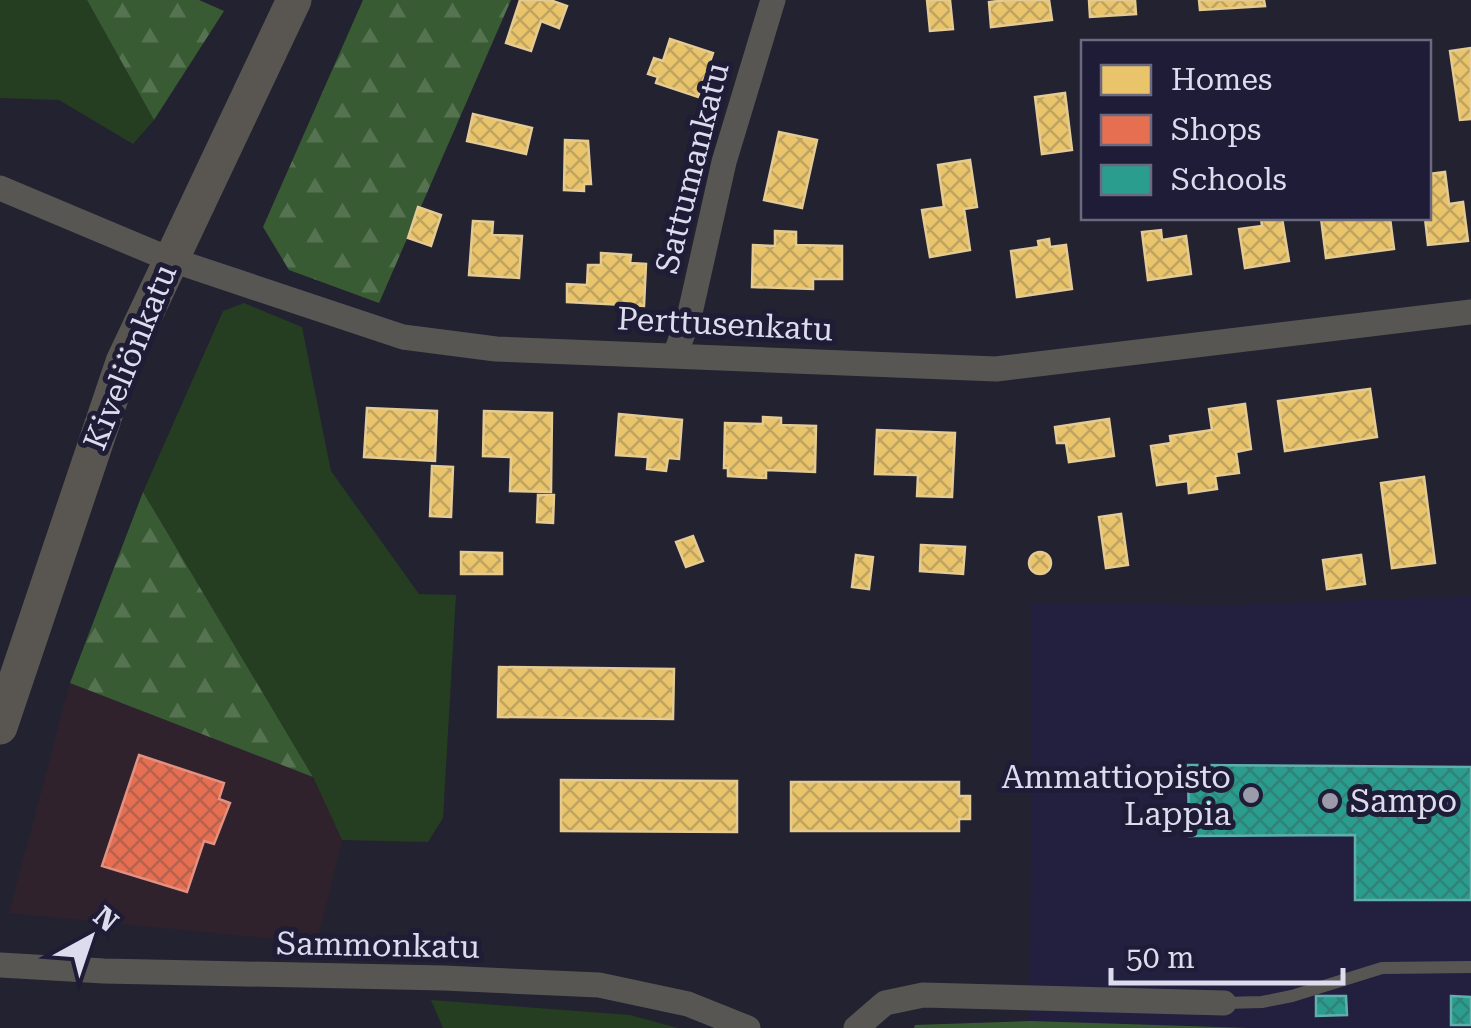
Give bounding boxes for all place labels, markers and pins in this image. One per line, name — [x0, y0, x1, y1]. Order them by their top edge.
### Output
place label: Ammattiopisto Lappia — [1001, 758, 1231, 833]
place label: Sampo — [1350, 782, 1457, 820]
marker: Ammattiopisto Lappia — [1240, 784, 1262, 806]
marker: Sampo — [1319, 790, 1341, 812]

